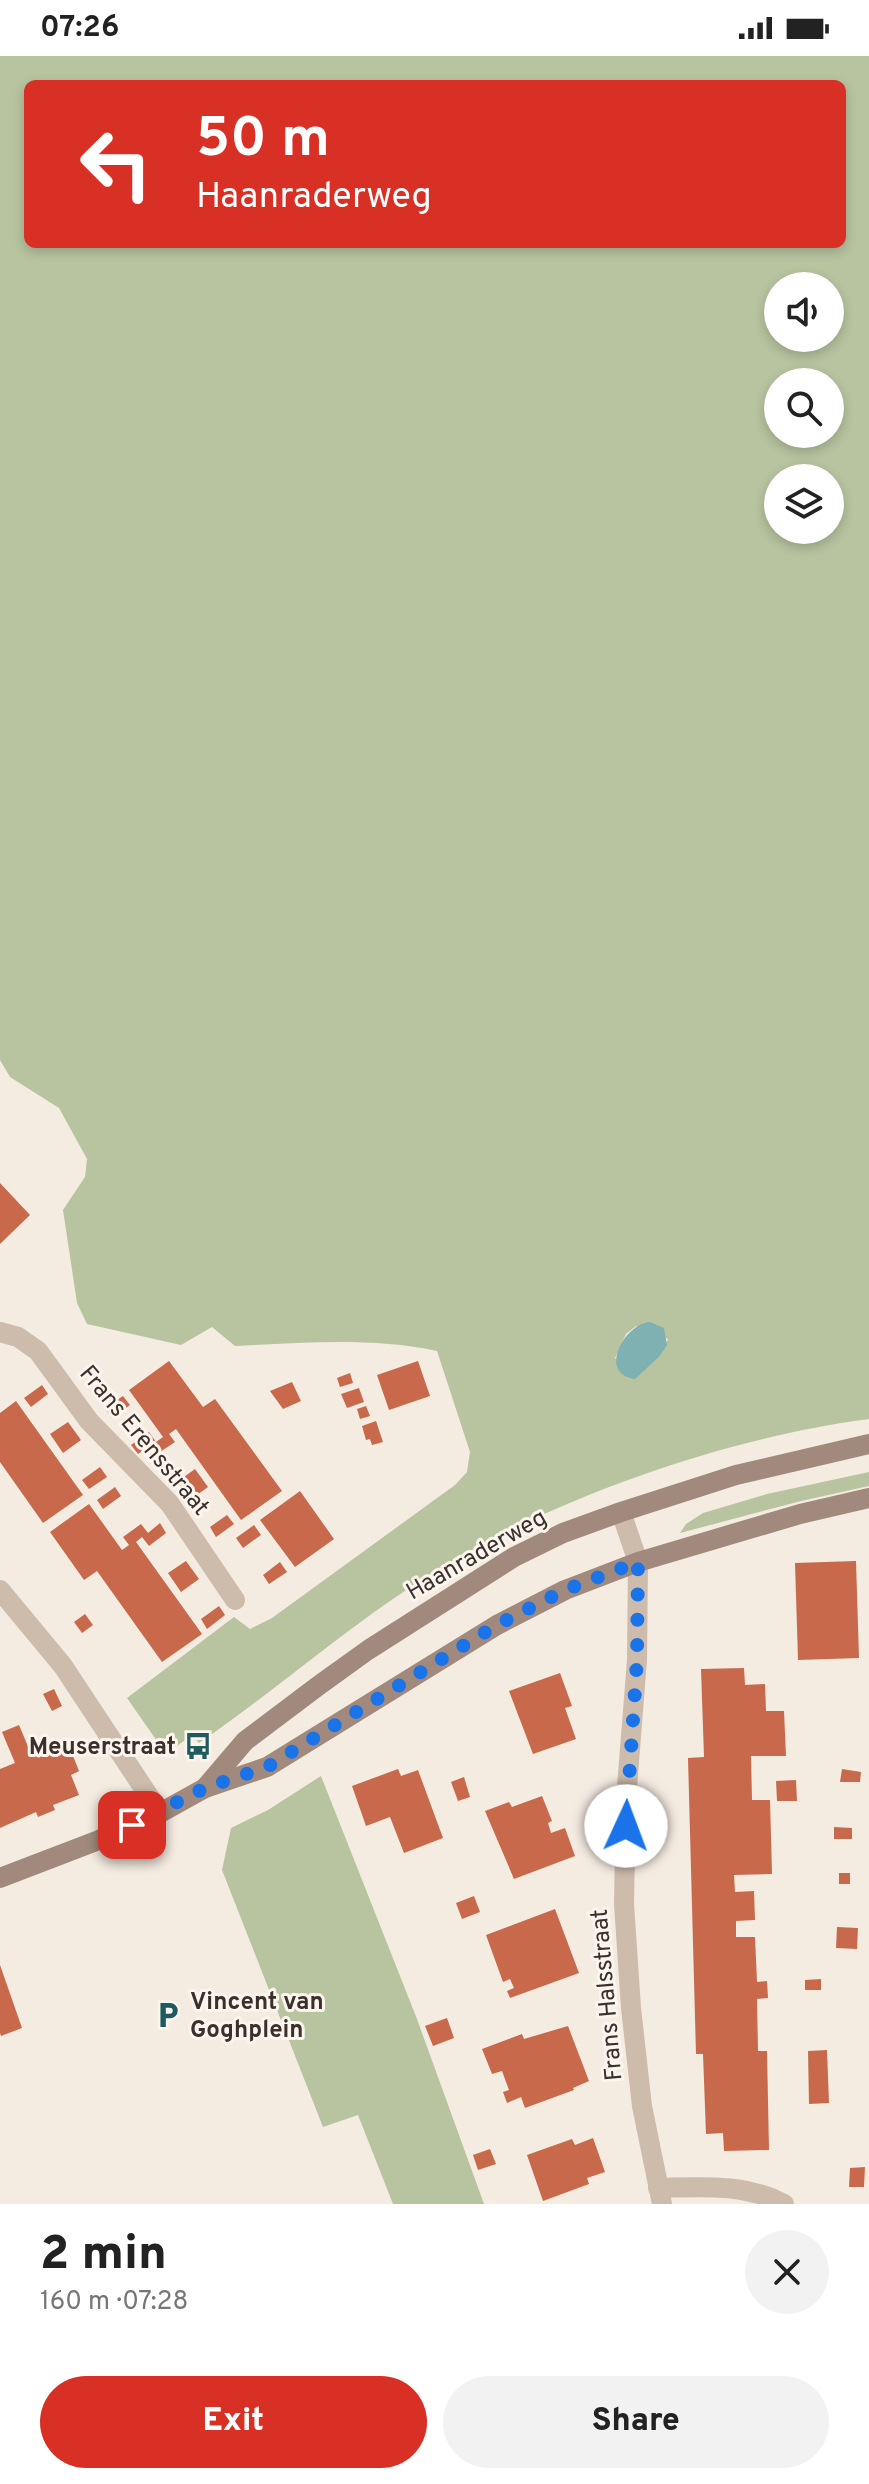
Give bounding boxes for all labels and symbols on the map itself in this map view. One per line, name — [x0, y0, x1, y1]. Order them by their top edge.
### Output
street label: Frans Erensstraat — [72, 1360, 215, 1523]
street label: Haanraderweg — [401, 1503, 553, 1608]
bus stop icon: Meuserstraat — [183, 1731, 213, 1761]
place label: Meuserstraat — [29, 1733, 176, 1763]
position arrow — [584, 1784, 668, 1868]
pin — [98, 1791, 166, 1859]
street label: Frans Halsstraat — [586, 1908, 630, 2082]
place label: Vincent van Goghplein — [190, 1988, 324, 2046]
parking icon: Vincent van Goghplein — [153, 2000, 183, 2030]

